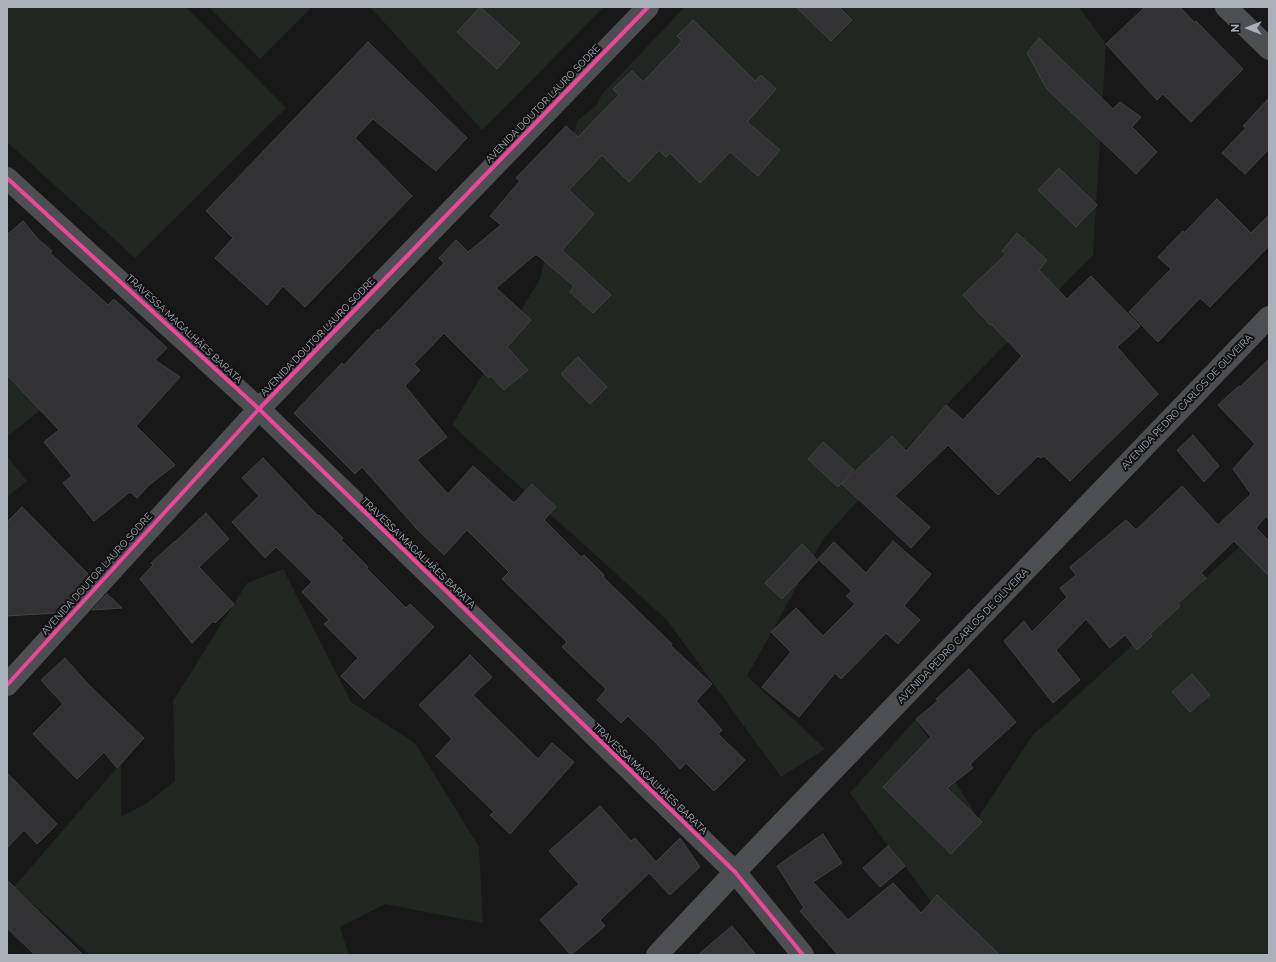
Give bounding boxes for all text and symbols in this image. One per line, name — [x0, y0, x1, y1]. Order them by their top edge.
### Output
north arrow — [1228, 8, 1268, 48]
text: N — [1229, 24, 1242, 32]
street label: AVENIDA DOUTOR LAURO SODRE — [483, 42, 603, 166]
street label: TRAVESSA MAGALHÃES BARATA — [123, 272, 245, 386]
street label: AVENIDA DOUTOR LAURO SODRE — [258, 275, 378, 399]
street label: AVENIDA PEDRO CARLOS DE OLIVEIRA — [1119, 332, 1255, 472]
street label: TRAVESSA MAGALHÃES BARATA — [358, 495, 478, 611]
street label: AVENIDA DOUTOR LAURO SODRE — [39, 511, 155, 637]
street label: AVENIDA PEDRO CARLOS DE OLIVEIRA — [895, 566, 1031, 706]
street label: TRAVESSA MAGALHÃES BARATA — [590, 721, 710, 837]

